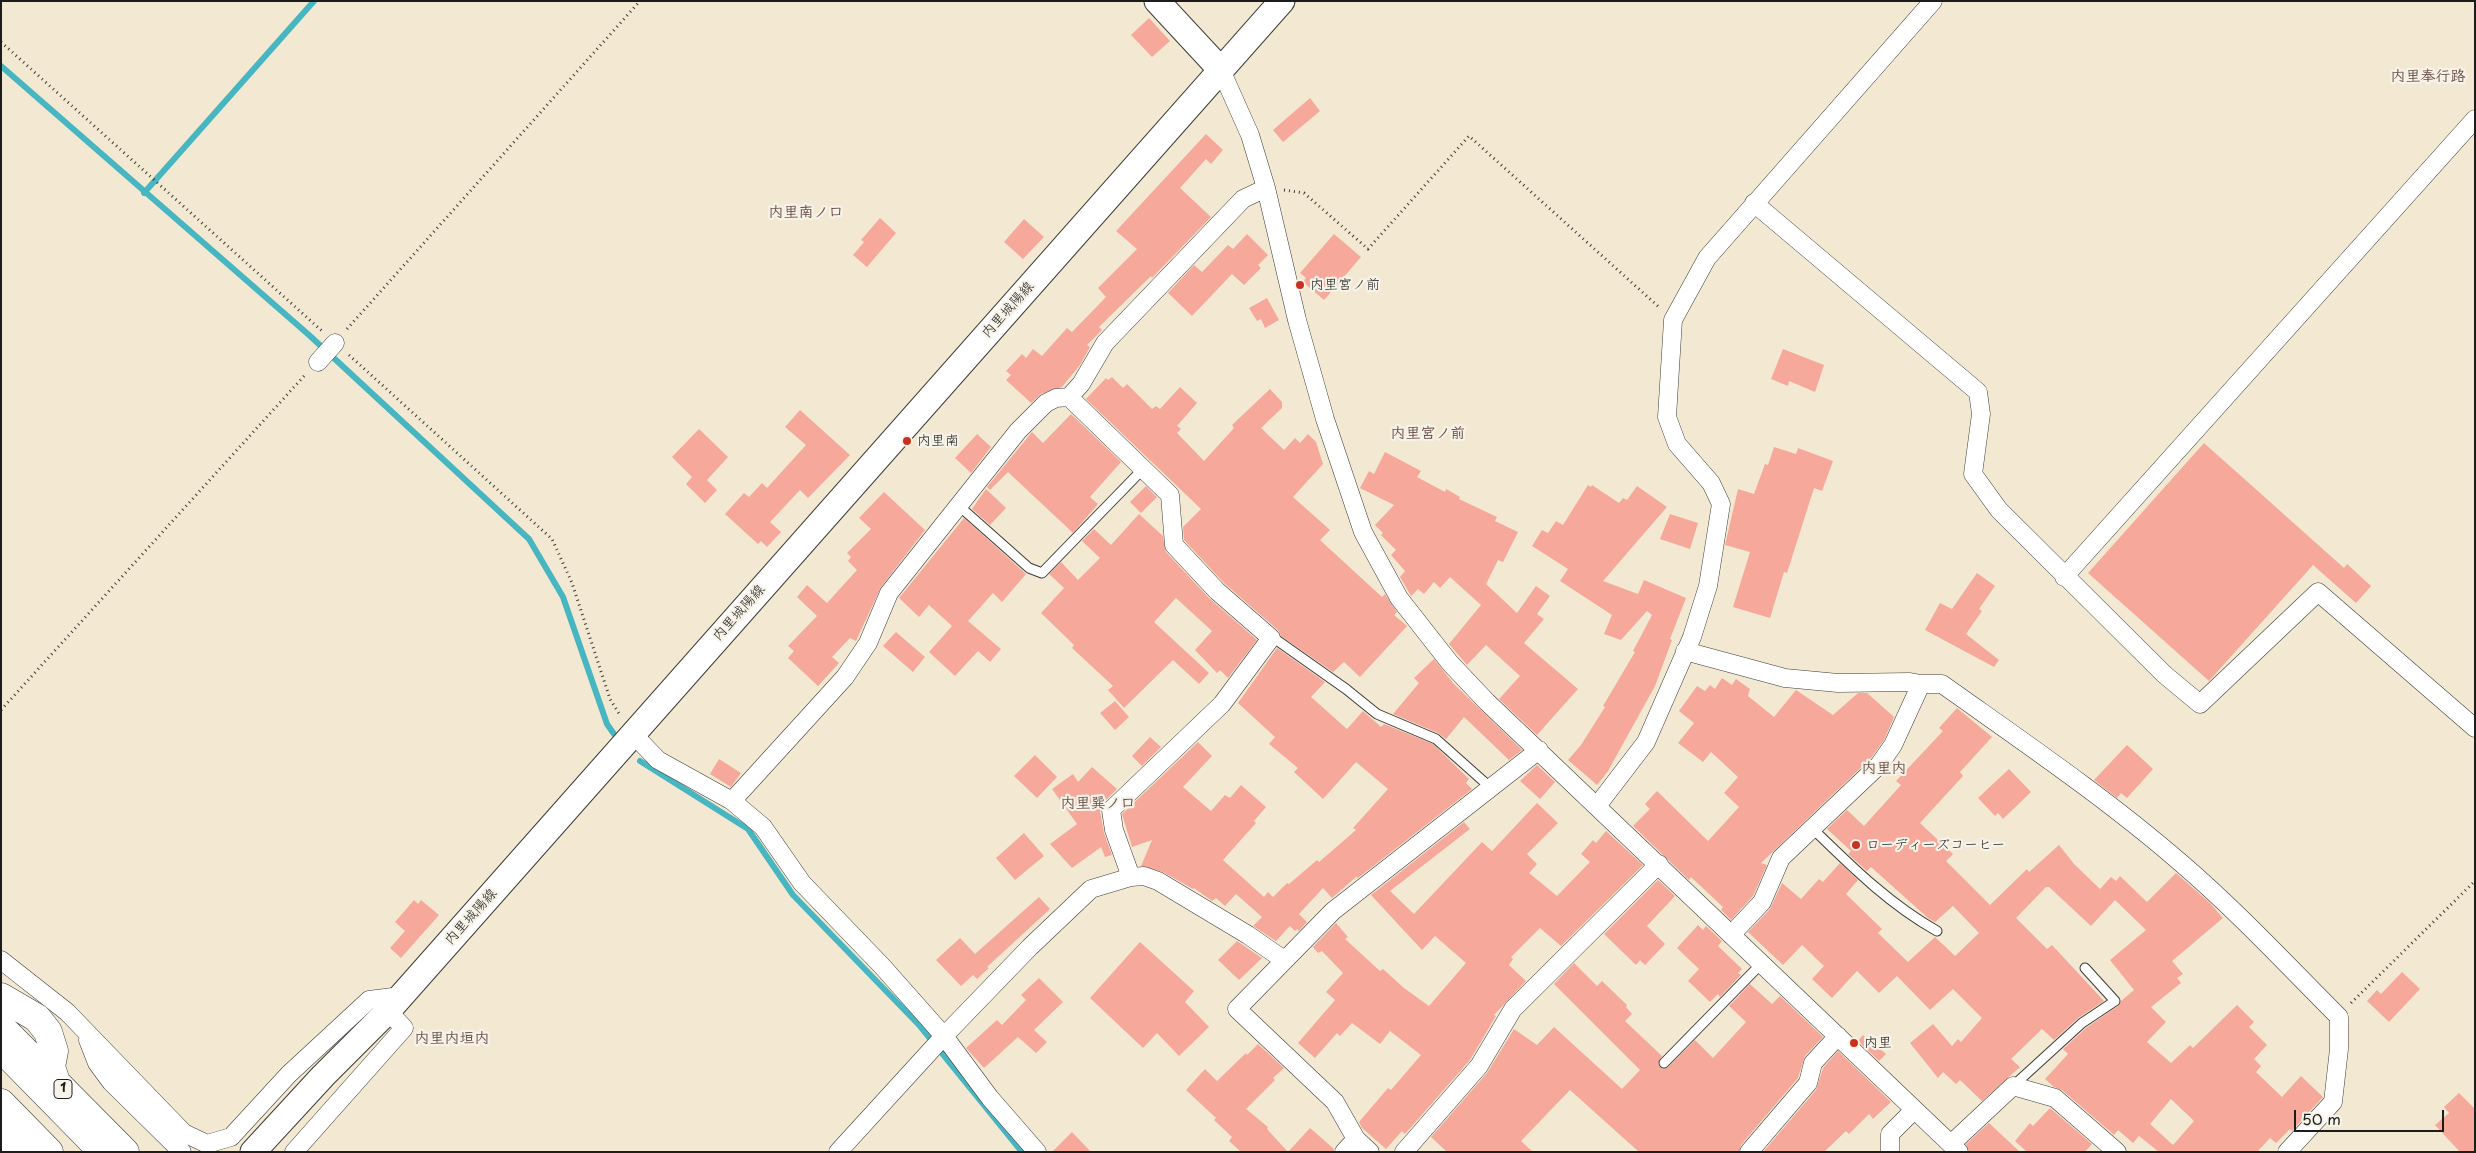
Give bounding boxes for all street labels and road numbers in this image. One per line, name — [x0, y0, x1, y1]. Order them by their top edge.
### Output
street label: 内里城陽線 — [978, 278, 1038, 342]
street label: 内里城陽線 — [709, 581, 769, 645]
street label: 内里城陽線 — [441, 885, 501, 949]
road number: 1 — [54, 1080, 72, 1098]

